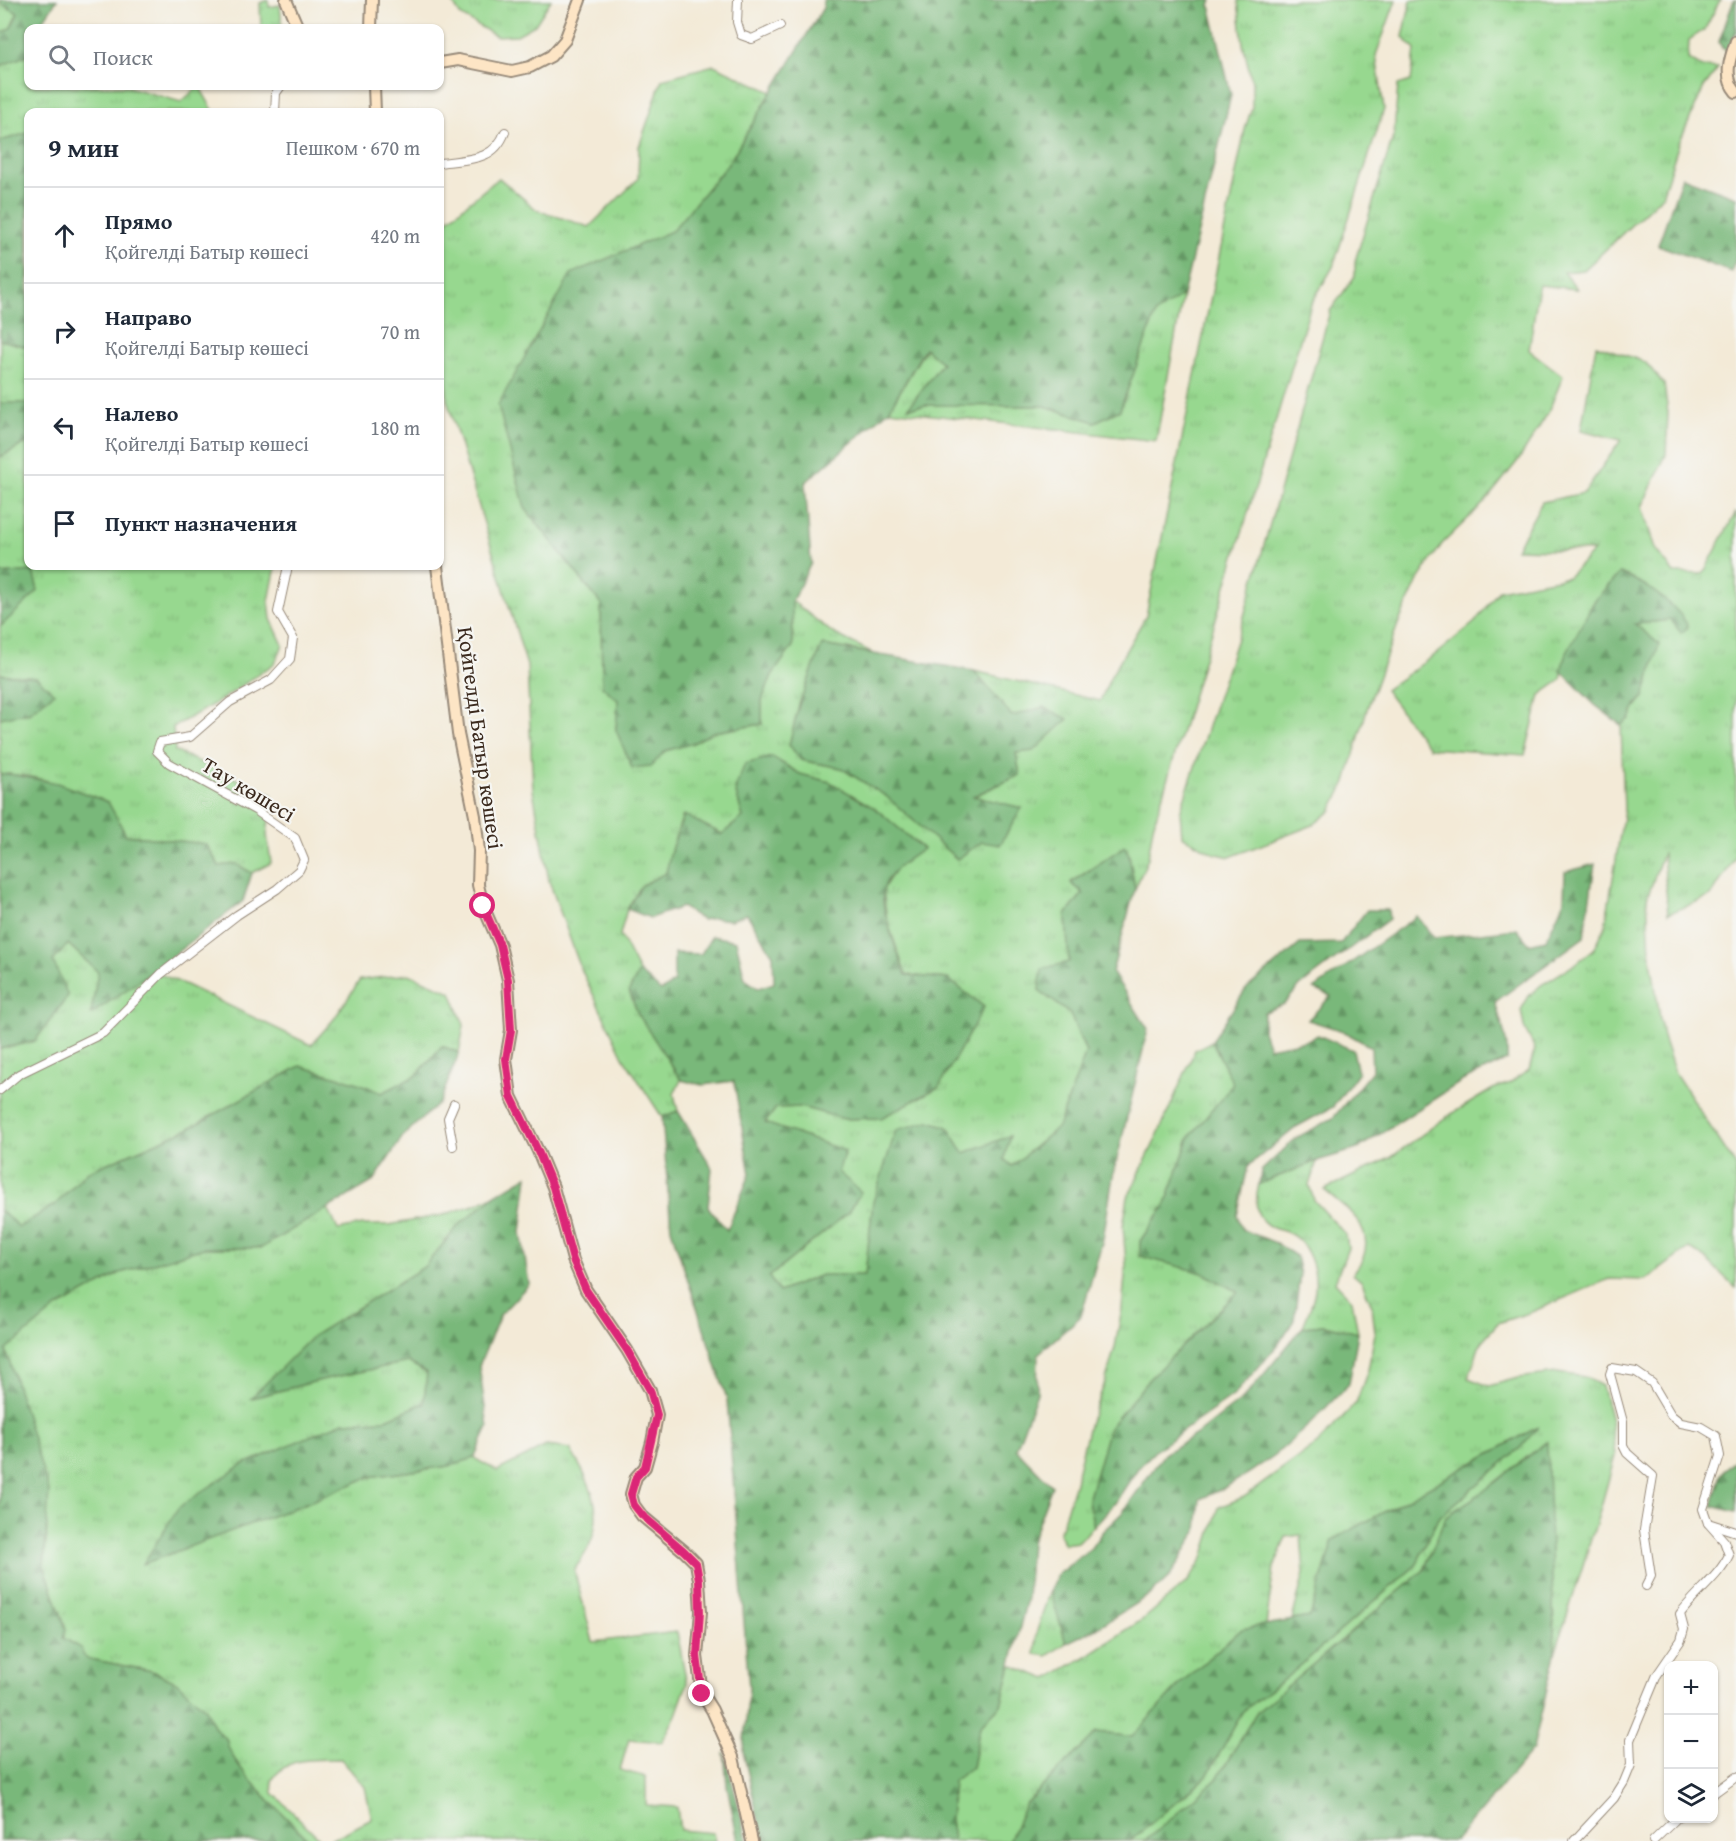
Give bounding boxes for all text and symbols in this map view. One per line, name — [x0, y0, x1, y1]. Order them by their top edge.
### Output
search box — [24, 24, 444, 90]
icon: search — [45, 41, 78, 74]
text: Поиск — [93, 41, 153, 73]
text: 9 мин — [48, 128, 119, 167]
text: Пешком · 670 m — [286, 133, 420, 162]
text: Прямо — [105, 205, 172, 237]
icon: ahead — [48, 219, 81, 252]
text: 420 m — [370, 221, 420, 250]
text: Қойгелді Батыр көшесі — [105, 237, 309, 266]
text: Направо — [105, 301, 192, 333]
icon: right — [48, 315, 81, 348]
text: 70 m — [380, 317, 420, 346]
text: Қойгелді Батыр көшесі — [105, 333, 309, 362]
text: Налево — [105, 397, 178, 429]
icon: left — [48, 411, 81, 444]
text: 180 m — [370, 413, 420, 442]
text: Қойгелді Батыр көшесі — [105, 429, 309, 458]
icon: arrive — [48, 507, 81, 540]
text: Пункт назначения — [105, 507, 297, 539]
street label: Қойгелді Батыр көшесі — [450, 625, 512, 851]
street label: Тау көшесі — [196, 748, 302, 830]
route start — [469, 892, 495, 918]
map controls — [1664, 1661, 1718, 1823]
button: + — [1664, 1661, 1718, 1715]
route end — [688, 1680, 714, 1706]
button: − — [1664, 1715, 1718, 1769]
button: layers — [1664, 1769, 1718, 1823]

